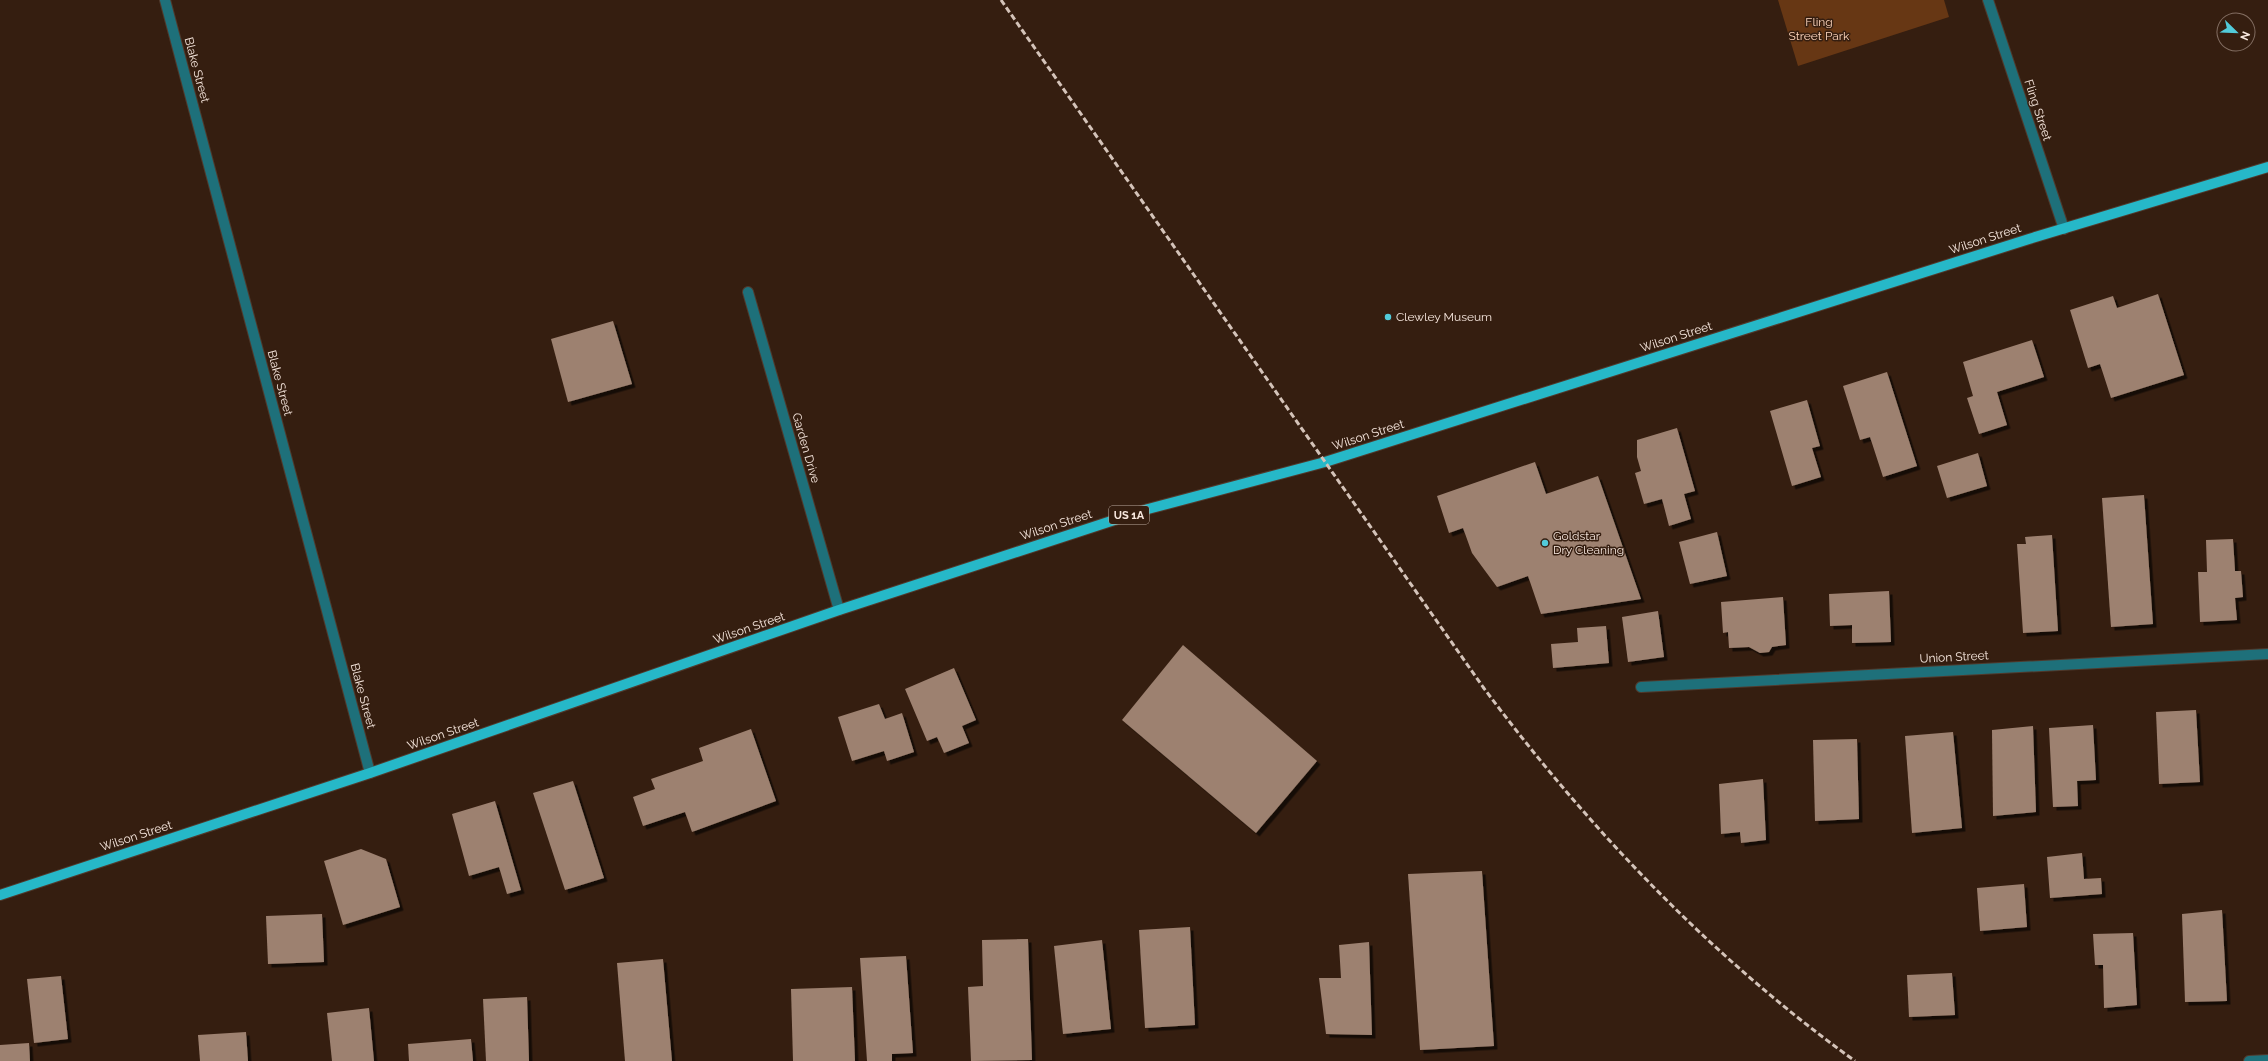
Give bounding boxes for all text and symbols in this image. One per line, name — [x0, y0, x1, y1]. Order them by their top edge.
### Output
north arrow — [2216, 12, 2256, 52]
park label: Fling Street Park — [1789, 15, 1850, 43]
text: N — [2237, 29, 2252, 42]
street label: Blake Street — [182, 36, 212, 104]
street label: Fling Street — [2021, 78, 2055, 142]
street label: Wilson Street — [1947, 221, 2023, 257]
place label: Clewley Museum — [1396, 310, 1492, 324]
marker: Clewley Museum — [1383, 312, 1393, 322]
street label: Wilson Street — [1638, 319, 1714, 355]
street label: Blake Street — [265, 349, 295, 417]
street label: Garden Drive — [789, 411, 823, 485]
street label: Wilson Street — [1330, 417, 1406, 453]
road number: US 1A — [1109, 506, 1149, 524]
street label: Wilson Street — [1018, 507, 1094, 543]
place label: Goldstar Dry Cleaning — [1553, 529, 1624, 557]
marker: Goldstar Dry Cleaning — [1540, 538, 1550, 548]
street label: Wilson Street — [711, 609, 787, 647]
street label: Union Street — [1919, 648, 1989, 666]
street label: Blake Street — [348, 662, 378, 730]
street label: Wilson Street — [405, 715, 481, 753]
street label: Wilson Street — [98, 818, 174, 854]

